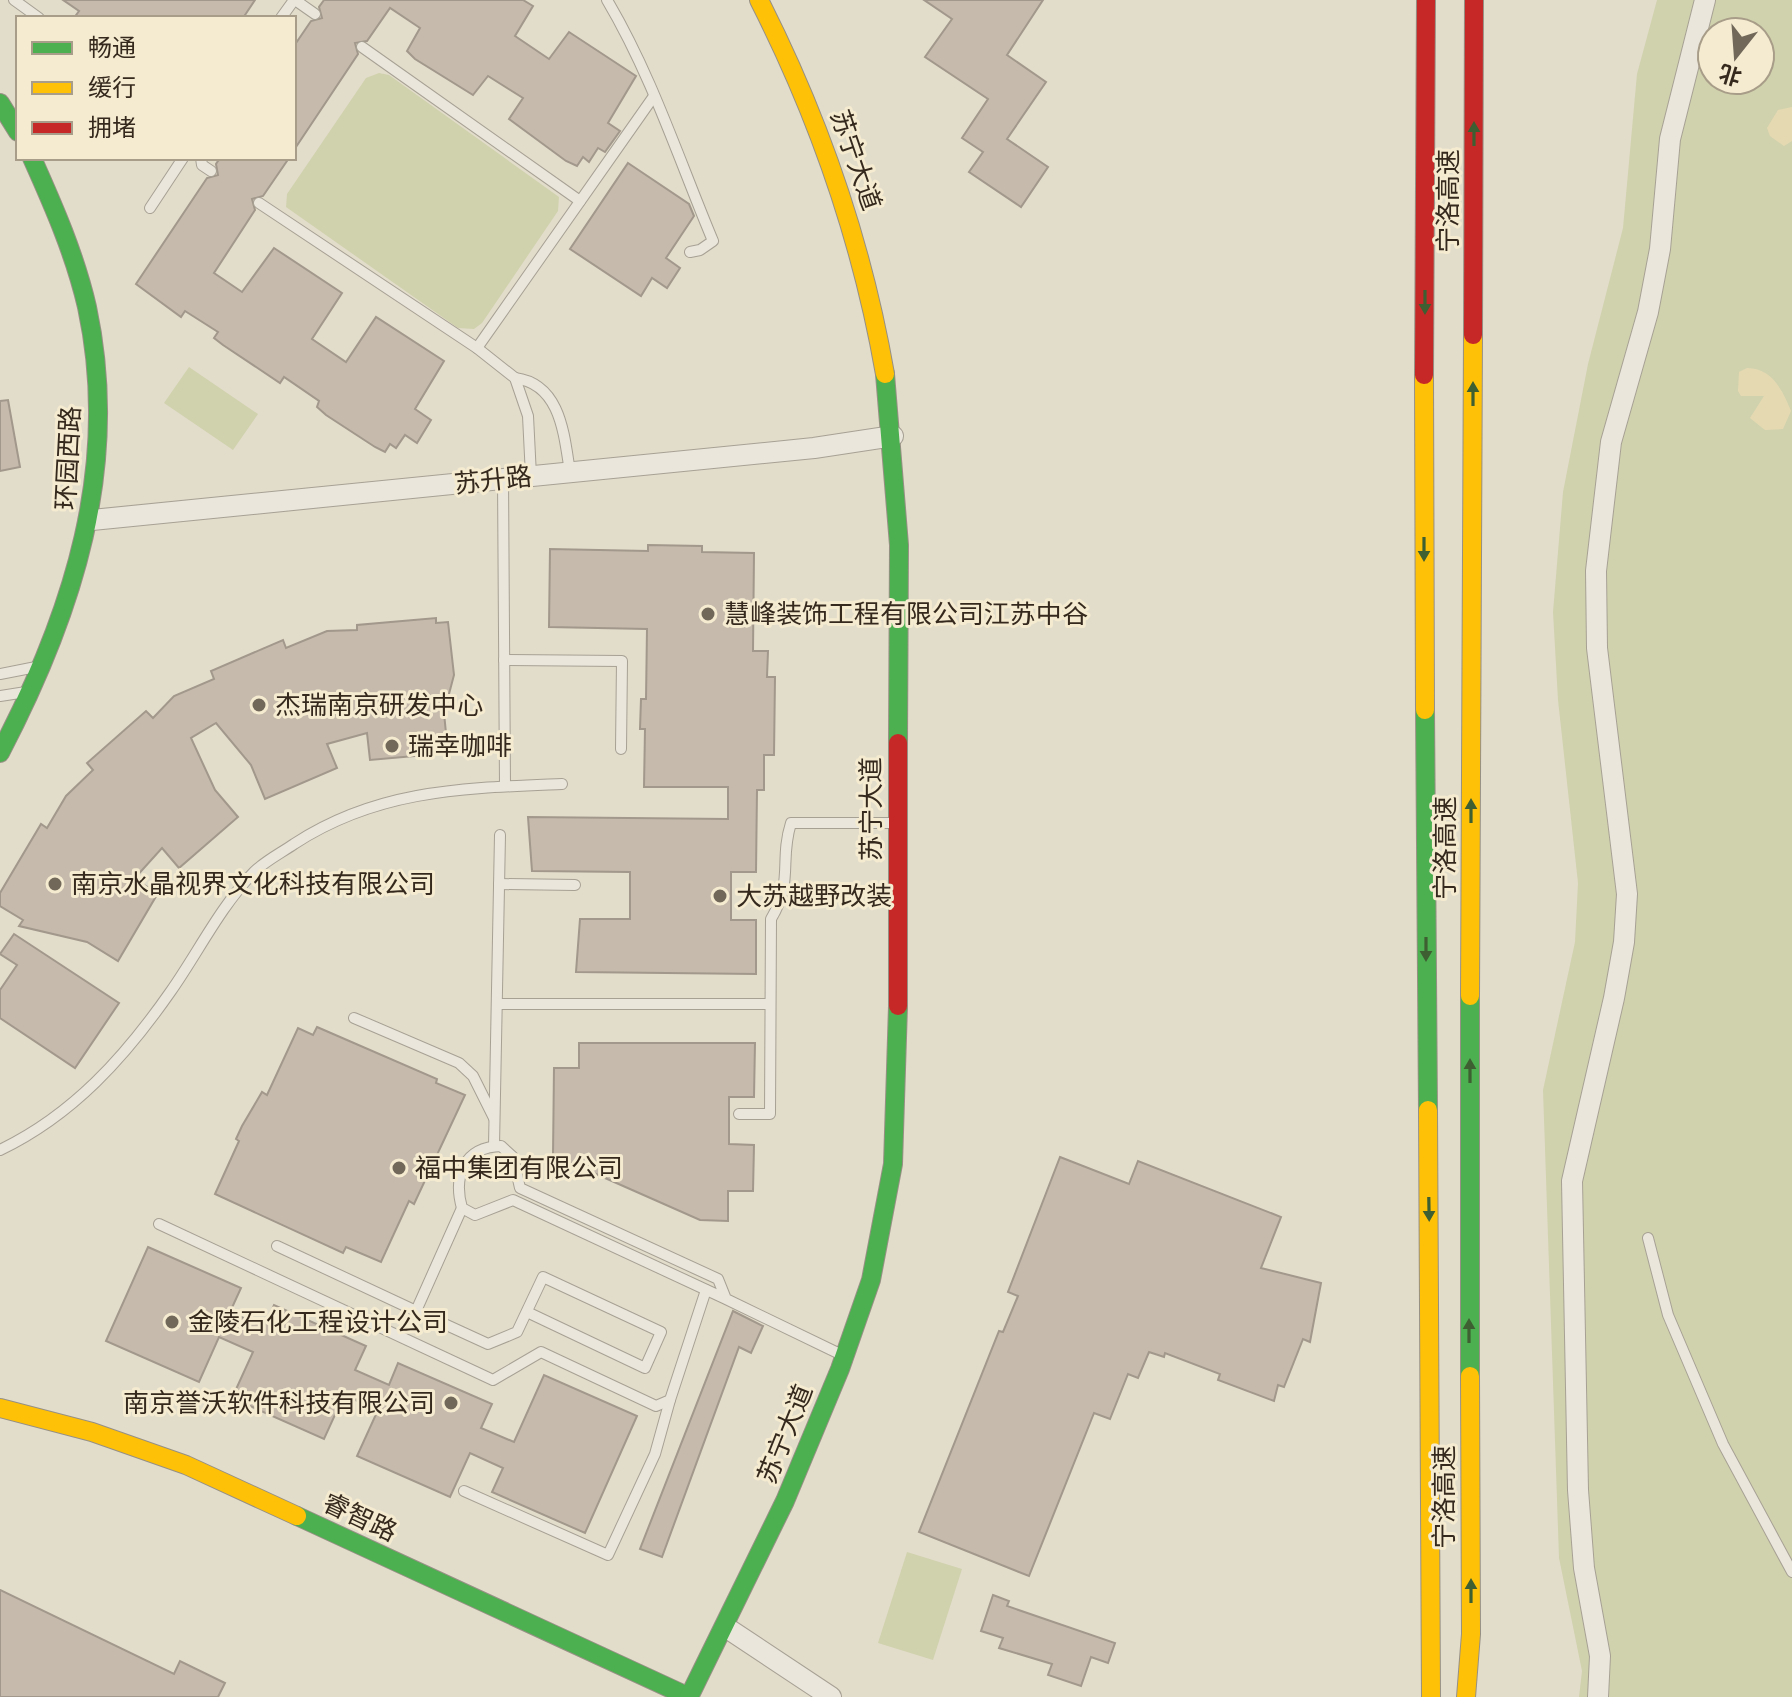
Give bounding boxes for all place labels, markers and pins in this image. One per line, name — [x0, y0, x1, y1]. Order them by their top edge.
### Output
place label: 慧峰装饰工程有限公司江苏中谷 — [724, 597, 1088, 630]
marker: 慧峰装饰工程有限公司江苏中谷 — [699, 605, 717, 623]
place label: 杰瑞南京研发中心 — [275, 688, 483, 721]
marker: 杰瑞南京研发中心 — [250, 696, 268, 714]
place label: 瑞幸咖啡 — [408, 729, 512, 762]
marker: 瑞幸咖啡 — [383, 737, 401, 755]
place label: 南京水晶视界文化科技有限公司 — [71, 867, 435, 900]
marker: 南京水晶视界文化科技有限公司 — [46, 875, 64, 893]
place label: 大苏越野改装 — [736, 879, 892, 912]
marker: 大苏越野改装 — [711, 887, 729, 905]
place label: 福中集团有限公司 — [415, 1151, 623, 1184]
marker: 福中集团有限公司 — [390, 1159, 408, 1177]
place label: 金陵石化工程设计公司 — [188, 1305, 448, 1338]
marker: 金陵石化工程设计公司 — [163, 1313, 181, 1331]
place label: 南京誉沃软件科技有限公司 — [123, 1386, 435, 1419]
marker: 南京誉沃软件科技有限公司 — [442, 1394, 460, 1412]

